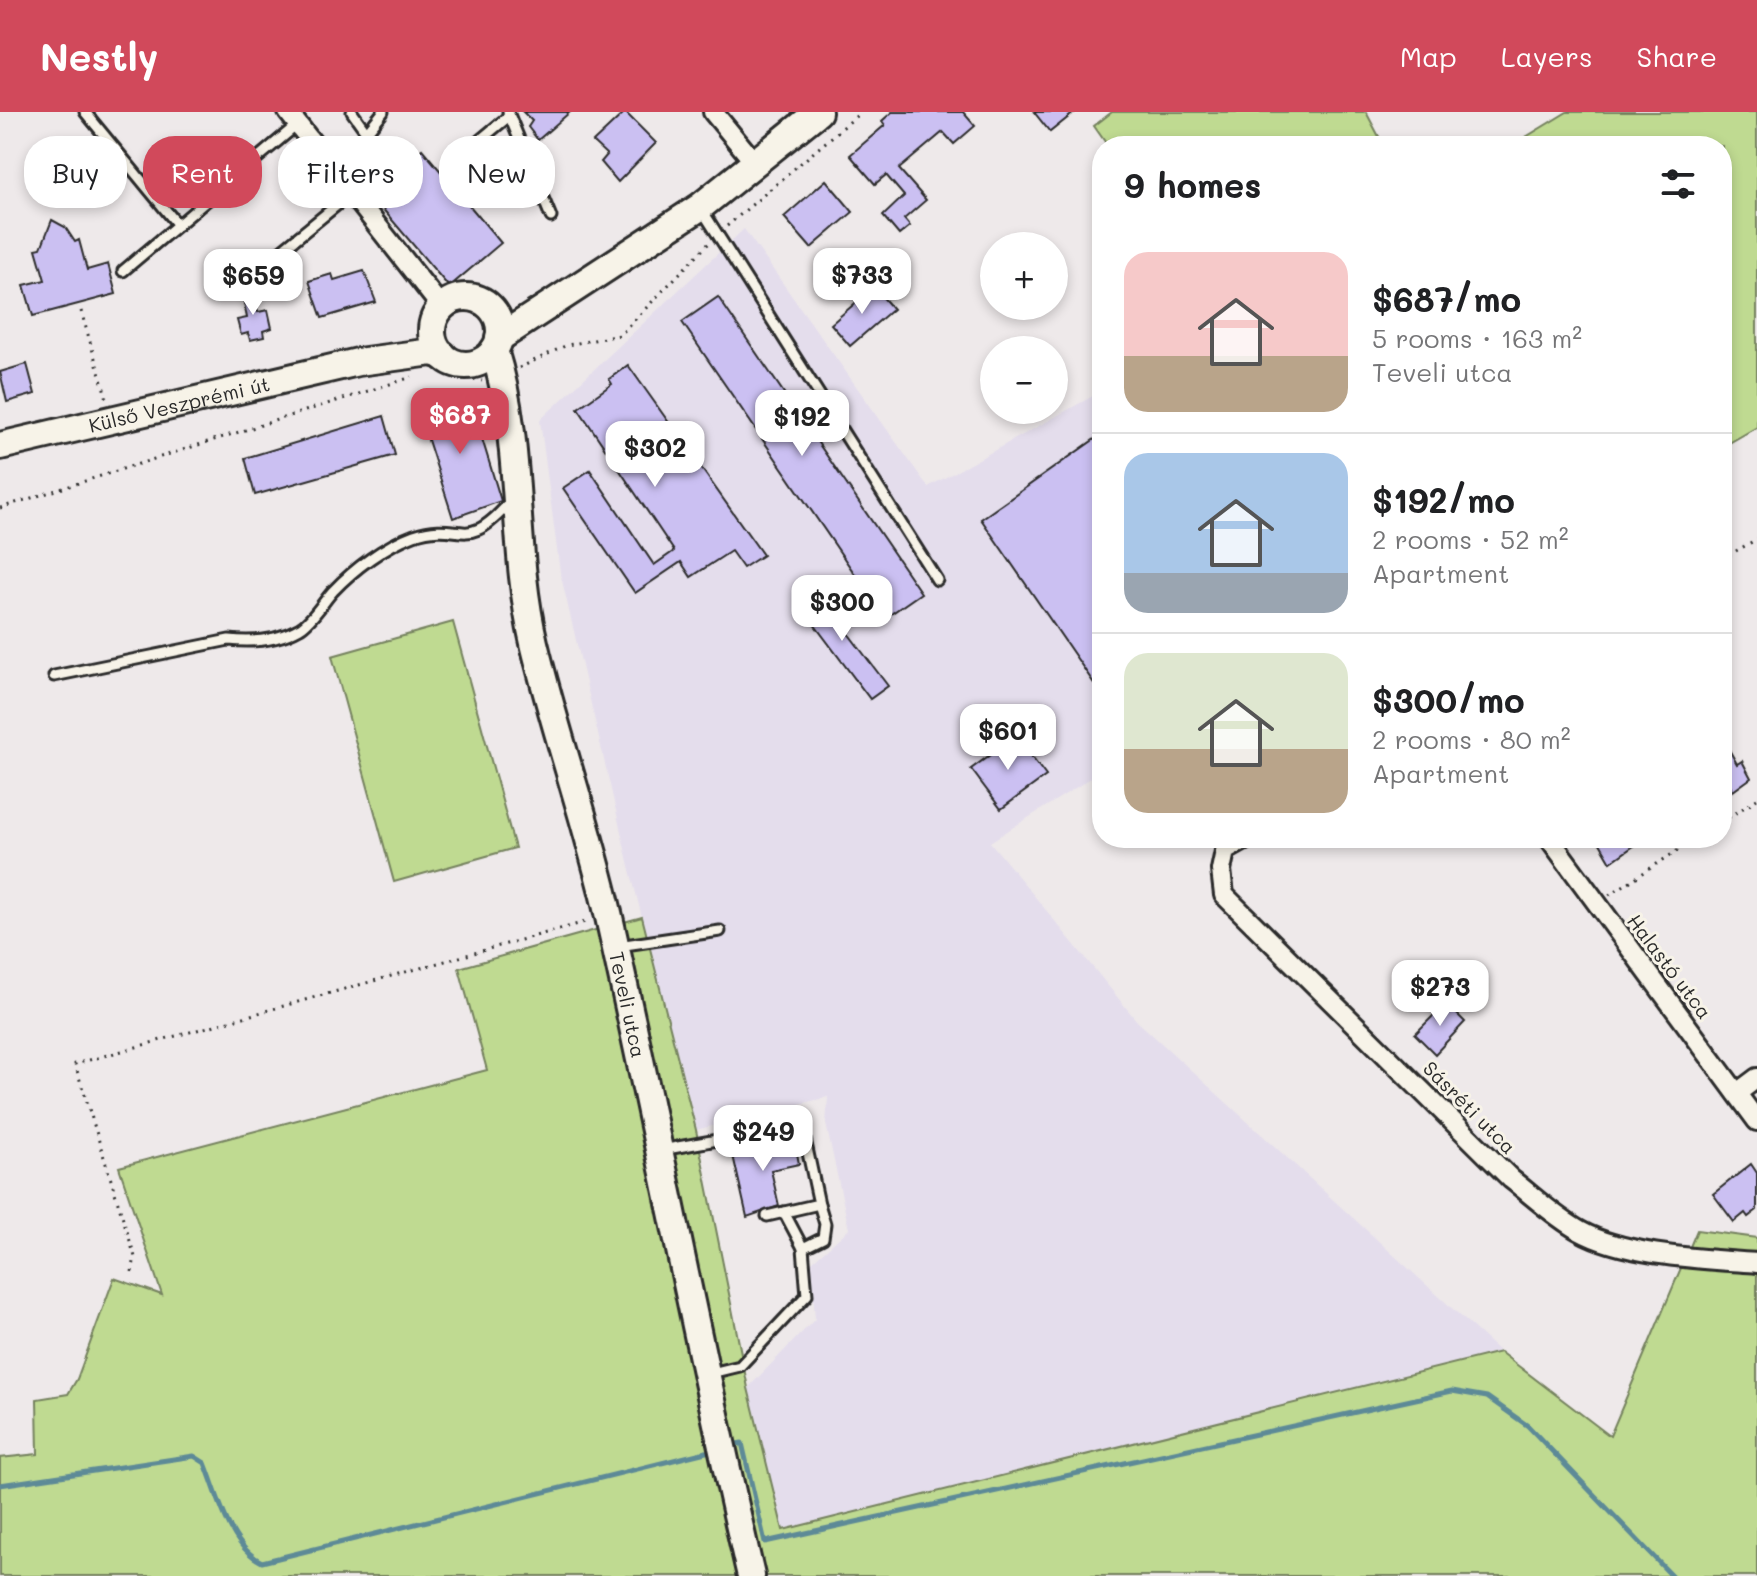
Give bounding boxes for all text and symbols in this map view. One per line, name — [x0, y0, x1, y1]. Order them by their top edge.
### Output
text: Nestly — [40, 31, 158, 81]
text: Map — [1400, 38, 1457, 74]
text: Layers — [1501, 38, 1593, 74]
text: Share — [1637, 38, 1717, 74]
chip: Buy — [24, 136, 127, 208]
chip: Rent — [143, 136, 262, 208]
chip: Filters — [278, 136, 423, 208]
chip: New — [439, 136, 555, 208]
text: 9 homes — [1124, 162, 1261, 207]
icon: filters — [1656, 162, 1700, 206]
map controls — [980, 232, 1068, 424]
button: + — [980, 232, 1068, 320]
pin: $733 — [815, 248, 909, 316]
pin: $659 — [206, 249, 300, 317]
text: $733 — [831, 257, 893, 291]
text: $659 — [222, 258, 284, 292]
text: $687/mo — [1372, 276, 1521, 321]
icon: home — [1188, 284, 1284, 380]
text: 5 rooms · 163 m² — [1372, 321, 1582, 355]
button: − — [980, 336, 1068, 424]
text: Teveli utca — [1372, 355, 1512, 389]
street label: Külső Veszprémi út — [86, 370, 272, 438]
pin: $687 — [413, 388, 507, 456]
pin: $192 — [755, 390, 849, 458]
text: $687 — [429, 397, 491, 431]
text: $192 — [773, 399, 831, 433]
pin: $302 — [608, 421, 702, 489]
text: $302 — [624, 430, 686, 464]
text: $192/mo — [1372, 477, 1515, 522]
icon: home — [1188, 485, 1284, 581]
text: 2 rooms · 52 m² — [1372, 522, 1569, 556]
text: Apartment — [1372, 556, 1509, 590]
pin: $300 — [795, 575, 889, 643]
text: $300 — [809, 584, 875, 618]
text: $300/mo — [1372, 677, 1525, 722]
icon: home — [1188, 685, 1284, 781]
pin: $601 — [961, 704, 1055, 772]
text: $601 — [978, 713, 1038, 747]
text: 2 rooms · 80 m² — [1372, 722, 1571, 756]
text: Apartment — [1372, 756, 1509, 790]
street label: Halastó utca — [1622, 908, 1718, 1024]
street label: Teveli utca — [604, 949, 652, 1060]
pin: $273 — [1393, 960, 1487, 1028]
text: $273 — [1410, 969, 1470, 1003]
street label: Sásréti utca — [1418, 1055, 1522, 1159]
pin: $249 — [716, 1105, 810, 1173]
text: $249 — [732, 1114, 794, 1148]

